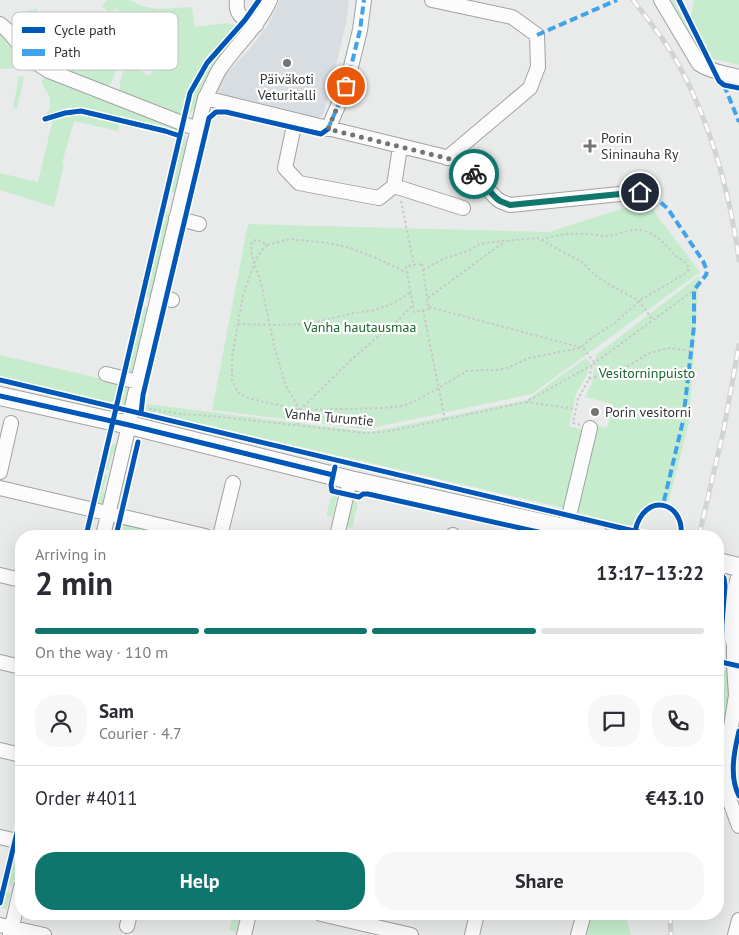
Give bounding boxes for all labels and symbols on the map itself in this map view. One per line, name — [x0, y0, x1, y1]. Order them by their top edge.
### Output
legend — [12, 12, 178, 70]
text: Cycle path — [54, 21, 116, 39]
text: Path — [54, 43, 81, 61]
marker: Päiväkoti Veturitalli — [281, 57, 293, 69]
pin — [325, 65, 367, 107]
place label: Päiväkoti Veturitalli — [257, 70, 316, 104]
place label: Porin Sininauha Ry — [601, 129, 679, 163]
marker: Porin Sininauha Ry — [583, 139, 597, 153]
courier — [449, 149, 499, 199]
pin — [619, 171, 661, 213]
park label: Vanha hautausmaa — [303, 318, 416, 336]
park label: Vesitorninpuisto — [598, 364, 695, 382]
place label: Porin vesitorni — [605, 403, 691, 421]
street label: Vanha Turuntie — [283, 404, 374, 430]
marker: Porin vesitorni — [589, 406, 601, 418]

